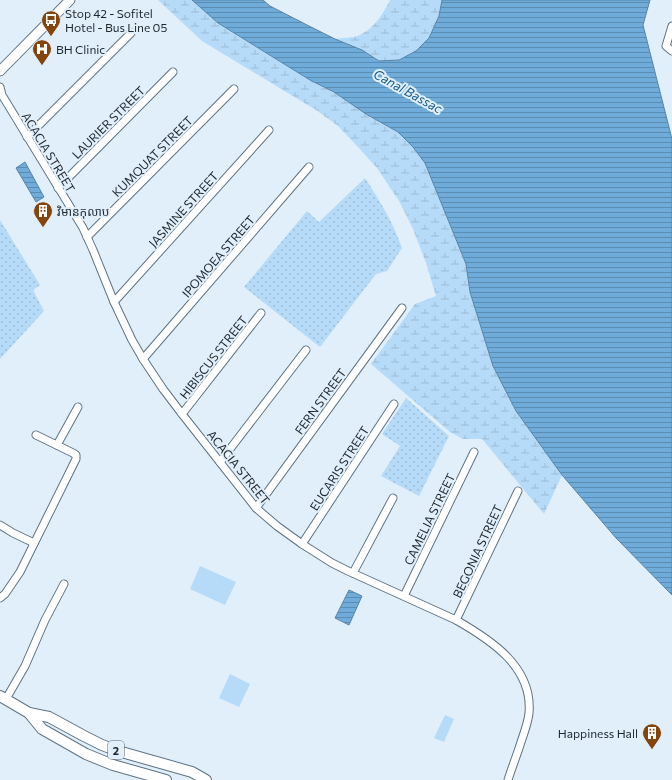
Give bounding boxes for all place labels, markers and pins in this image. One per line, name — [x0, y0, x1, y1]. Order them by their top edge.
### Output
place label: Stop 42 - Sofitel Hotel - Bus Line 05 — [65, 6, 167, 34]
bus stop icon: Stop 42 - Sofitel Hotel - Bus Line 05 — [40, 9, 62, 37]
hospital icon: BH Clinic — [31, 38, 53, 66]
place label: BH Clinic — [56, 42, 105, 56]
building icon: វិមានកុលាប — [32, 200, 54, 228]
place label: វិមានកុលាប — [57, 204, 109, 219]
building icon: Happiness Hall — [641, 722, 663, 750]
place label: Happiness Hall — [558, 726, 638, 740]

